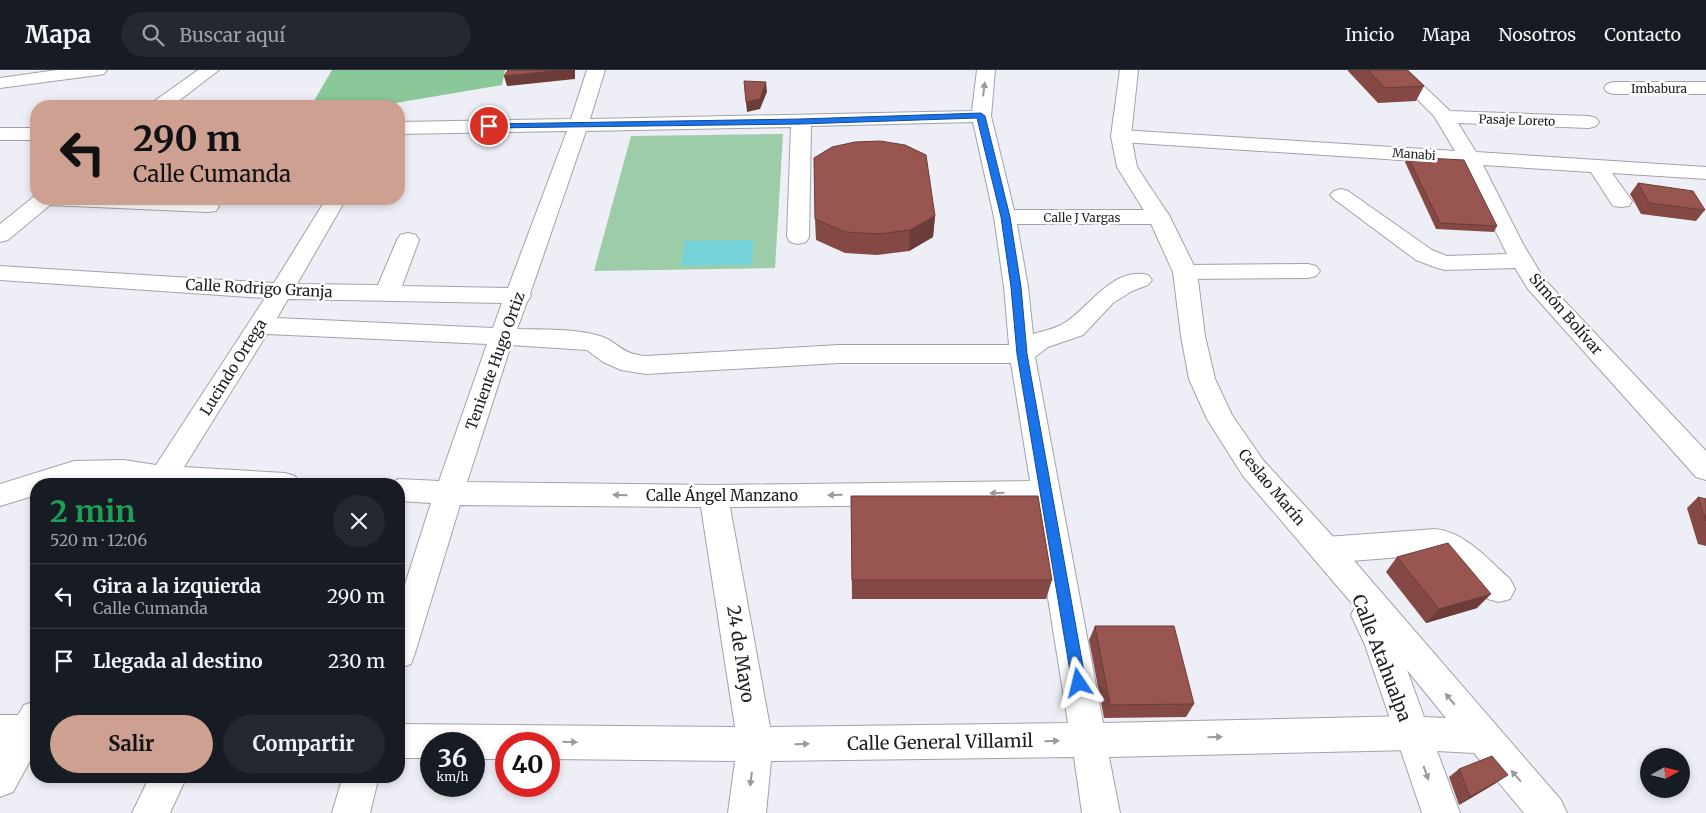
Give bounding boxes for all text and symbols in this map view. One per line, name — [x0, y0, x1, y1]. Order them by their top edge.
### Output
search box — [121, 12, 471, 57]
text: Mapa — [25, 19, 91, 50]
icon: search — [139, 21, 167, 49]
text: Buscar aquí — [179, 23, 285, 47]
text: Inicio — [1345, 23, 1394, 46]
text: Mapa — [1422, 23, 1471, 46]
text: Nosotros — [1499, 23, 1576, 46]
text: Contacto — [1604, 23, 1681, 46]
one-way arrow — [980, 81, 988, 97]
street label: Imbabura — [1631, 81, 1688, 96]
pin — [468, 105, 510, 147]
street label: Pasaje Loreto — [1479, 111, 1555, 129]
icon: arrive — [475, 112, 503, 140]
text: 290 m — [133, 117, 241, 161]
icon: left — [50, 120, 115, 185]
street label: Manabi — [1392, 145, 1436, 163]
text: Calle Cumanda — [133, 160, 291, 188]
street label: Calle J Vargas — [1044, 210, 1121, 225]
street label: Simón Bolívar — [1525, 269, 1607, 359]
street label: Calle Rodrigo Granja — [185, 275, 333, 301]
street label: Teniente Hugo Ortiz — [461, 289, 529, 433]
street label: Lucindo Ortega — [196, 315, 270, 419]
street label: Ceslao Marín — [1234, 445, 1310, 529]
street label: Calle Ángel Manzano — [646, 485, 798, 505]
one-way arrow — [989, 489, 1005, 497]
one-way arrow — [611, 491, 627, 499]
one-way arrow — [826, 491, 842, 499]
text: 2 min — [50, 492, 135, 530]
button: close — [333, 495, 385, 547]
text: 520 m · 12:06 — [50, 530, 147, 550]
text: Gira a la izquierda — [93, 574, 261, 598]
icon: left — [50, 582, 78, 610]
text: 290 m — [327, 584, 385, 608]
street label: Calle Atahualpa — [1347, 591, 1417, 725]
text: Calle Cumanda — [93, 598, 208, 618]
street label: 24 de Mayo — [722, 604, 760, 704]
icon: arrive — [50, 647, 78, 675]
text: Llegada al destino — [93, 649, 263, 673]
text: 230 m — [328, 649, 385, 673]
position arrow — [1052, 656, 1104, 708]
one-way arrow — [1445, 693, 1456, 705]
button: Salir — [50, 715, 213, 773]
button: Compartir — [223, 715, 385, 773]
street label: Calle General Villamil — [847, 729, 1034, 755]
speed limit sign: 40 — [495, 732, 560, 797]
one-way arrow — [1207, 733, 1223, 741]
one-way arrow — [1045, 736, 1061, 744]
one-way arrow — [562, 739, 578, 747]
one-way arrow — [795, 739, 811, 747]
text: 36 — [438, 742, 467, 774]
north arrow — [1640, 748, 1690, 798]
map controls — [1640, 748, 1690, 798]
one-way arrow — [1422, 766, 1430, 781]
text: km/h — [437, 769, 468, 784]
one-way arrow — [747, 771, 755, 787]
one-way arrow — [1510, 771, 1522, 783]

